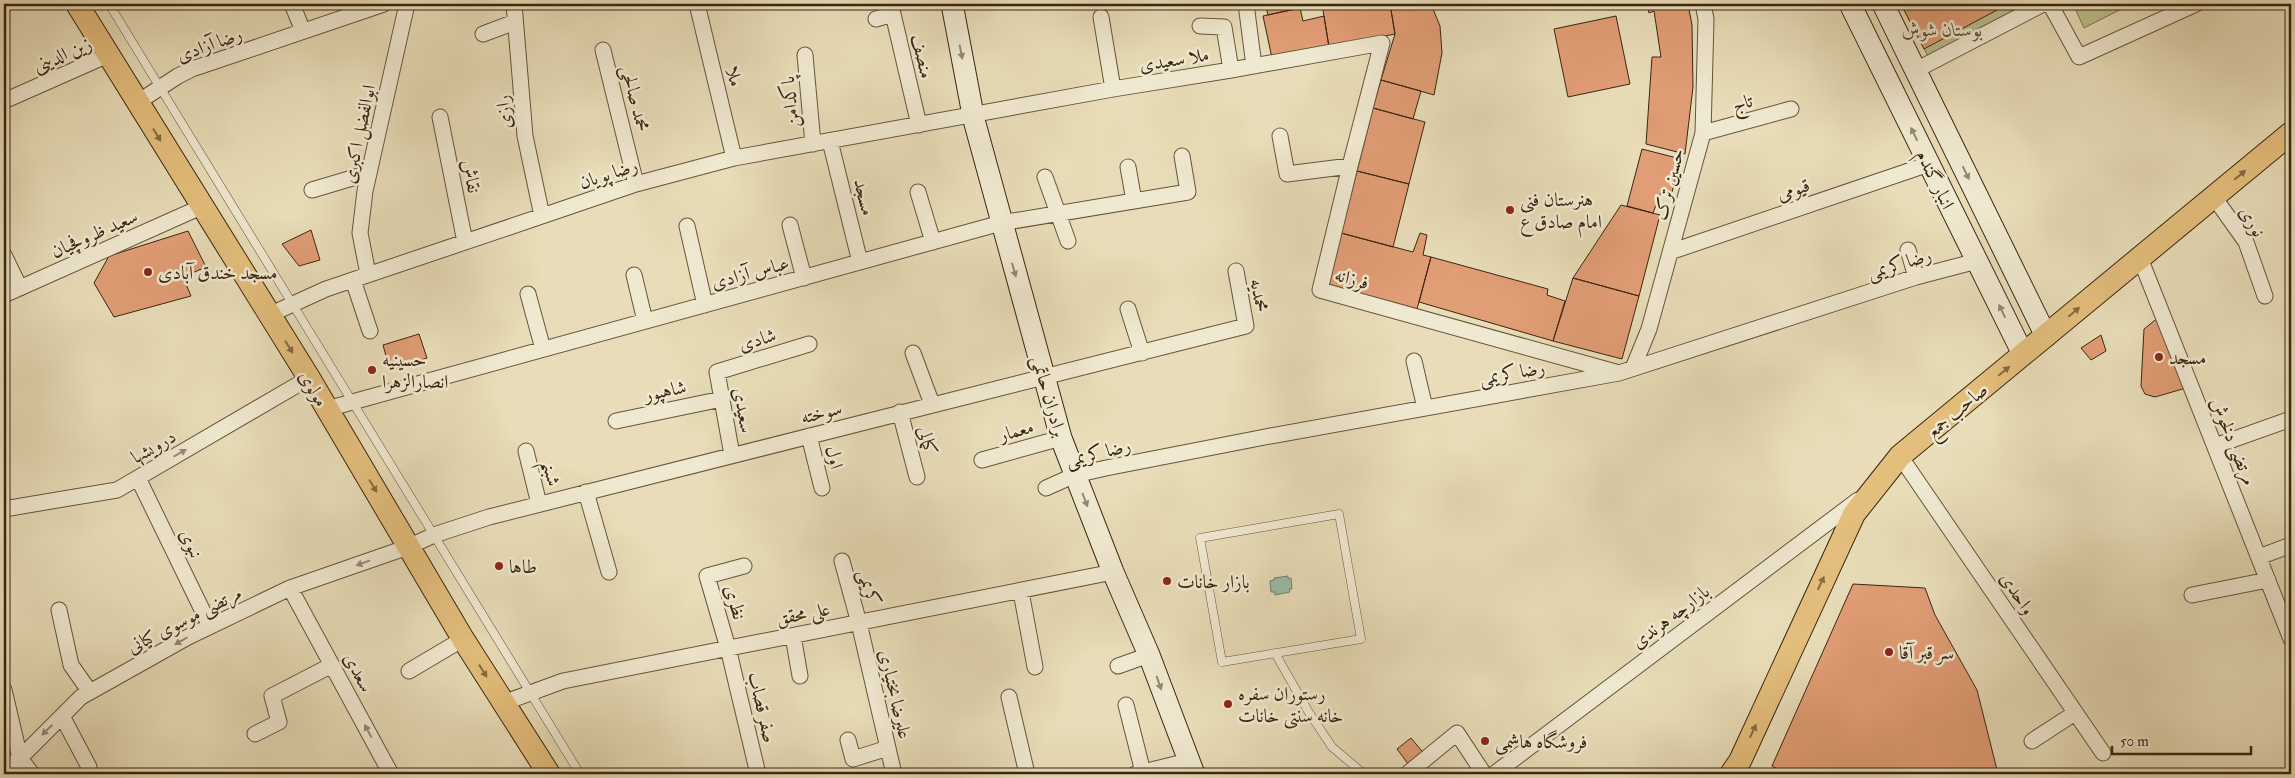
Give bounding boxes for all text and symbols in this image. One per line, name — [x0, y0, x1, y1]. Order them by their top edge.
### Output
park label: بوستان شوش — [1901, 18, 1983, 42]
street label: رضا آزادی — [173, 22, 245, 68]
street label: زین الدینی — [29, 32, 96, 78]
street label: منصف — [905, 32, 939, 81]
street label: ملا سعیدی — [1138, 43, 1211, 77]
one-way arrow — [957, 44, 965, 60]
street label: محمد صالحی — [614, 63, 655, 134]
street label: ملا — [720, 63, 748, 89]
street label: پاکدامن — [776, 74, 805, 129]
street label: ابوالفضل اکبری — [337, 83, 382, 186]
street label: تاج — [1729, 89, 1757, 122]
street label: رازی — [491, 94, 517, 130]
one-way arrow — [1910, 127, 1918, 141]
one-way arrow — [153, 128, 162, 141]
street label: حسین ترک — [1648, 146, 1690, 223]
street label: انبار گندم — [1907, 146, 1960, 215]
street label: رضا پویان — [576, 153, 641, 196]
street label: نقاش — [456, 157, 486, 195]
one-way arrow — [1962, 166, 1970, 180]
one-way arrow — [2233, 170, 2246, 181]
street label: قیومی — [1774, 173, 1813, 207]
street label: مسجد — [848, 176, 880, 218]
place label: هنرستان فنی امام صادق ع — [1520, 188, 1602, 238]
street label: نوری — [2234, 202, 2271, 242]
street label: سعید ظروفچیان — [47, 204, 142, 265]
marker: هنرستان فنی امام صادق ع — [1504, 204, 1516, 216]
street label: رضا کریمی — [1864, 243, 1935, 286]
street label: عباس آزادی — [709, 251, 792, 295]
place label: مسجد خندق آبادی — [158, 261, 278, 285]
one-way arrow — [1011, 263, 1019, 278]
street label: فرزانه — [1332, 263, 1372, 295]
marker: مسجد خندق آبادی — [142, 266, 154, 278]
street label: محمدیه — [1244, 277, 1274, 314]
one-way arrow — [1997, 304, 2005, 318]
one-way arrow — [2068, 306, 2080, 318]
street label: شادی — [736, 323, 779, 357]
one-way arrow — [285, 340, 294, 354]
place label: مسجد — [2169, 346, 2206, 370]
place label: حسینیه انصارالزهرا — [382, 348, 448, 394]
marker: مسجد — [2153, 351, 2165, 363]
street label: برادران حاتمی — [1025, 353, 1072, 441]
street label: رضا کریمی — [1477, 355, 1547, 392]
marker: حسینیه انصارالزهرا — [366, 364, 378, 376]
one-way arrow — [1997, 365, 2010, 376]
street label: مولوی — [293, 366, 333, 411]
street label: شاهپور — [640, 375, 688, 408]
street label: صاحب جمع — [1921, 378, 1996, 448]
street label: سعیدی — [727, 386, 759, 435]
street label: مرتضی دلخوش — [2204, 394, 2262, 489]
street label: سوخته — [798, 396, 844, 430]
street label: معمار — [994, 415, 1036, 448]
street label: کمالی — [912, 423, 942, 457]
street label: درویشها — [127, 424, 180, 469]
street label: رضا کریمی — [1063, 433, 1134, 474]
street label: اول — [820, 443, 848, 471]
one-way arrow — [174, 449, 187, 458]
street label: شبنم — [529, 458, 566, 490]
one-way arrow — [368, 480, 377, 493]
one-way arrow — [1081, 493, 1089, 508]
street label: نبوی — [174, 525, 208, 562]
place label: طاها — [509, 555, 537, 579]
one-way arrow — [355, 560, 370, 567]
marker: طاها — [493, 560, 505, 572]
street label: کریمی — [851, 566, 886, 609]
street label: واحدی — [1994, 567, 2040, 620]
place label: بازار خانات — [1177, 570, 1250, 594]
marker: بازار خانات — [1161, 575, 1173, 587]
one-way arrow — [1817, 576, 1825, 590]
street label: بازارچه هرندی — [1627, 580, 1715, 655]
street label: مرتضی موسوی کیانی — [123, 581, 246, 660]
street label: نظری — [719, 582, 751, 622]
street label: علی محقق — [774, 597, 832, 633]
one-way arrow — [174, 637, 189, 645]
place label: سر قبر آقا — [1899, 641, 1954, 665]
marker: سر قبر آقا — [1883, 646, 1895, 658]
street label: علیرضا بختیاری — [873, 647, 917, 741]
street label: سعدی — [338, 649, 378, 696]
one-way arrow — [479, 664, 488, 677]
street label: صفر قصاب — [742, 669, 782, 745]
one-way arrow — [1156, 675, 1163, 690]
place label: رستوران سفره خانه سنتی خانات — [1238, 682, 1343, 729]
marker: رستوران سفره خانه سنتی خانات — [1222, 698, 1234, 710]
scale bar — [2112, 723, 2251, 755]
one-way arrow — [41, 724, 53, 736]
one-way arrow — [364, 724, 372, 739]
one-way arrow — [1750, 724, 1758, 738]
place label: فروشگاه هاشمی — [1495, 729, 1587, 755]
text: 50 m — [2120, 732, 2149, 751]
marker: فروشگاه هاشمی — [1479, 735, 1491, 747]

